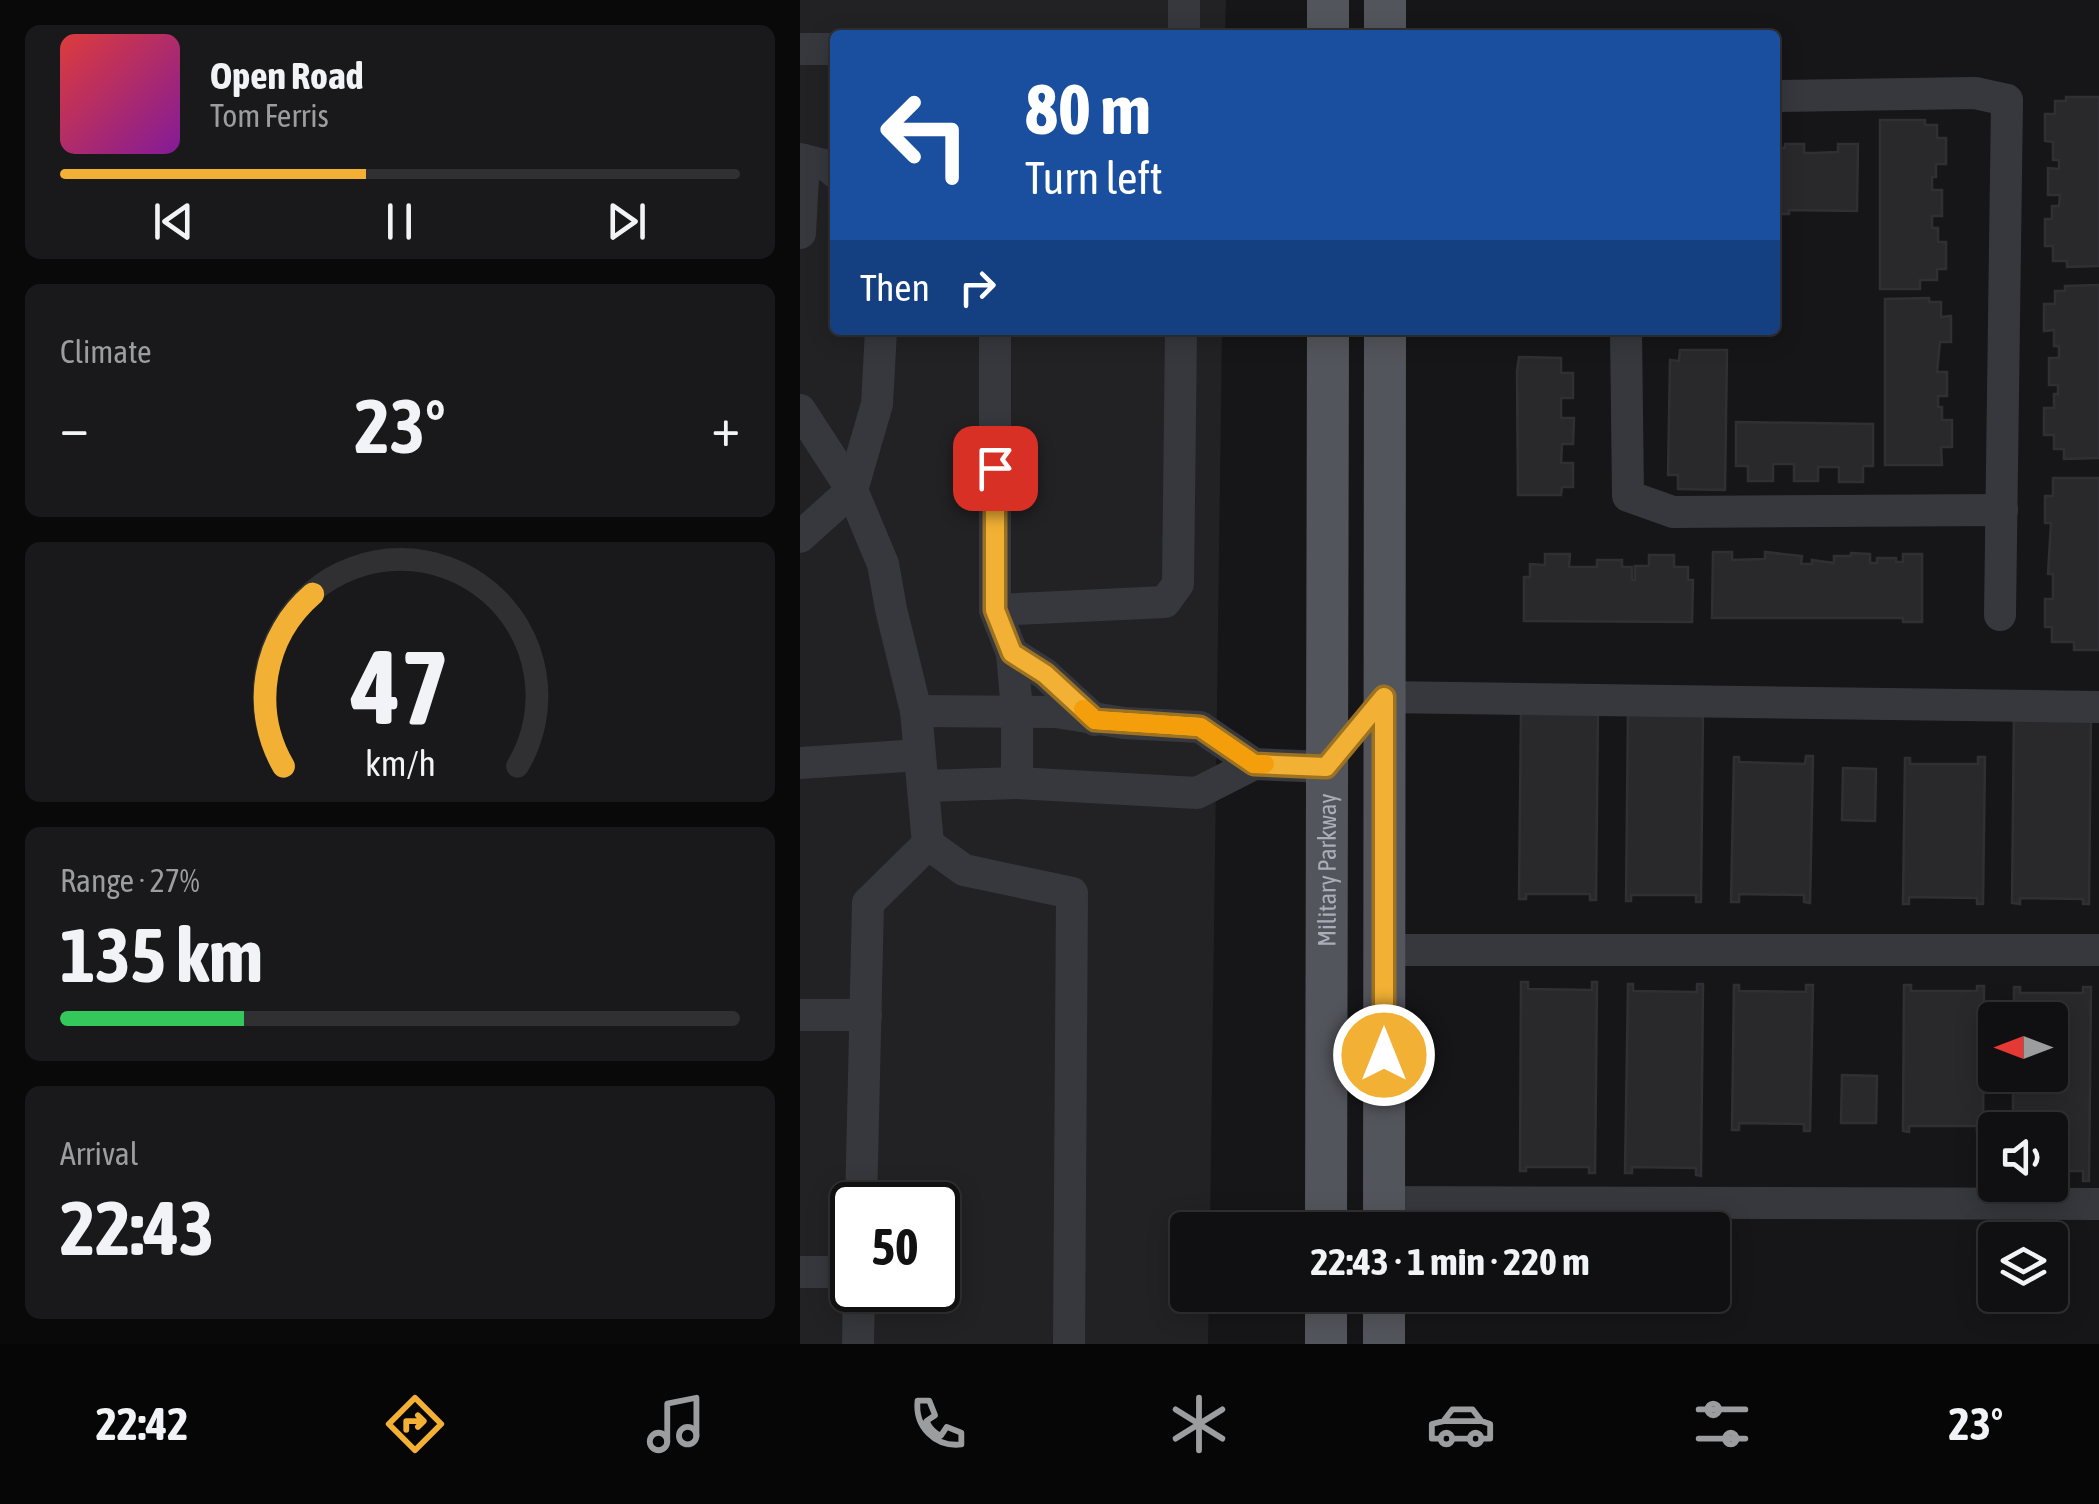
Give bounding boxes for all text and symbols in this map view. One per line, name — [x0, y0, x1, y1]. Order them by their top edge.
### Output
text: Open Road — [210, 54, 364, 97]
text: 80 m — [1025, 69, 1151, 149]
icon: left — [860, 70, 990, 200]
text: Tom Ferris — [210, 97, 329, 134]
text: Turn left — [1025, 152, 1163, 204]
icon: previous — [146, 194, 201, 249]
icon: pause — [372, 194, 427, 249]
icon: next — [599, 194, 654, 249]
icon: right — [950, 260, 1005, 315]
text: Then — [860, 266, 930, 309]
text: Climate — [60, 333, 152, 370]
text: 23° — [354, 383, 446, 469]
text: − — [60, 395, 89, 458]
text: + — [711, 395, 740, 458]
pin — [953, 426, 1038, 511]
icon: arrive — [968, 441, 1023, 496]
text: 47 — [350, 627, 449, 746]
text: km/h — [365, 743, 435, 784]
street label: Military Parkway — [1313, 793, 1341, 947]
text: Range · 27% — [60, 862, 200, 899]
text: 135 km — [60, 912, 263, 998]
north arrow — [1978, 1002, 2068, 1092]
map controls — [1978, 1002, 2068, 1312]
position arrow — [1332, 1003, 1436, 1107]
button: sound — [1978, 1112, 2068, 1202]
text: Arrival — [60, 1135, 138, 1172]
speed limit sign: 50 — [830, 1182, 960, 1312]
text: 22:43 — [60, 1185, 214, 1271]
button: layers — [1978, 1222, 2068, 1312]
text: 22:43 · 1 min · 220 m — [1310, 1240, 1590, 1283]
icon: directions — [380, 1389, 450, 1459]
icon: music — [641, 1389, 711, 1459]
icon: phone — [903, 1389, 973, 1459]
icon: climate — [1164, 1389, 1234, 1459]
icon: car — [1426, 1389, 1496, 1459]
icon: filters — [1687, 1389, 1757, 1459]
text: 22:42 — [96, 1398, 188, 1450]
text: 23° — [1949, 1398, 2003, 1450]

